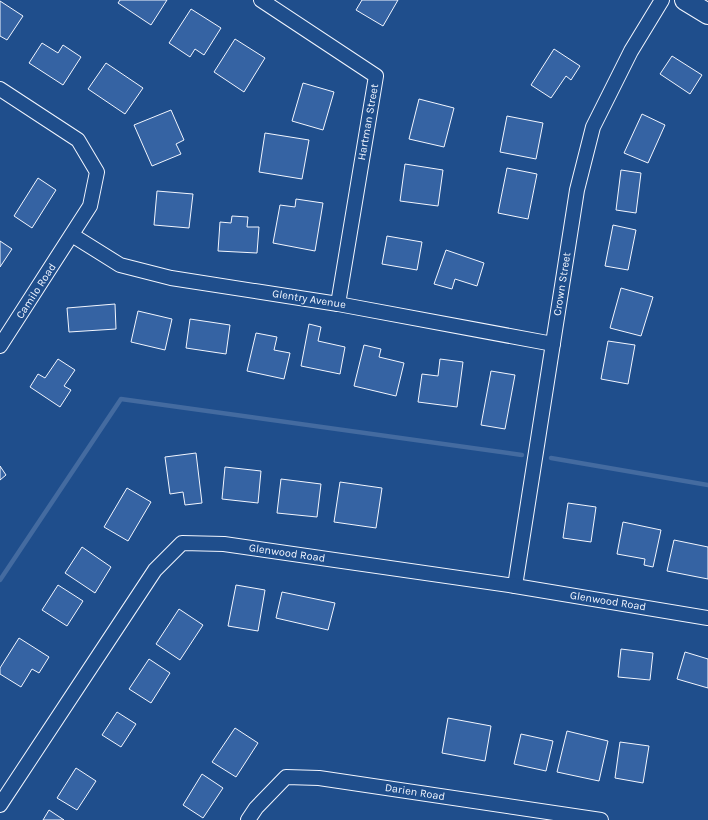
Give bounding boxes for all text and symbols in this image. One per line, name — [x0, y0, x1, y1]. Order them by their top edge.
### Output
street label: Hartman Street — [355, 83, 381, 161]
street label: Crown Street — [551, 251, 573, 317]
street label: Camilo Road — [13, 261, 59, 321]
street label: Glentry Avenue — [271, 287, 347, 311]
street label: Glenwood Road — [248, 541, 326, 565]
street label: Glenwood Road — [569, 589, 647, 613]
street label: Darien Road — [384, 781, 446, 803]

